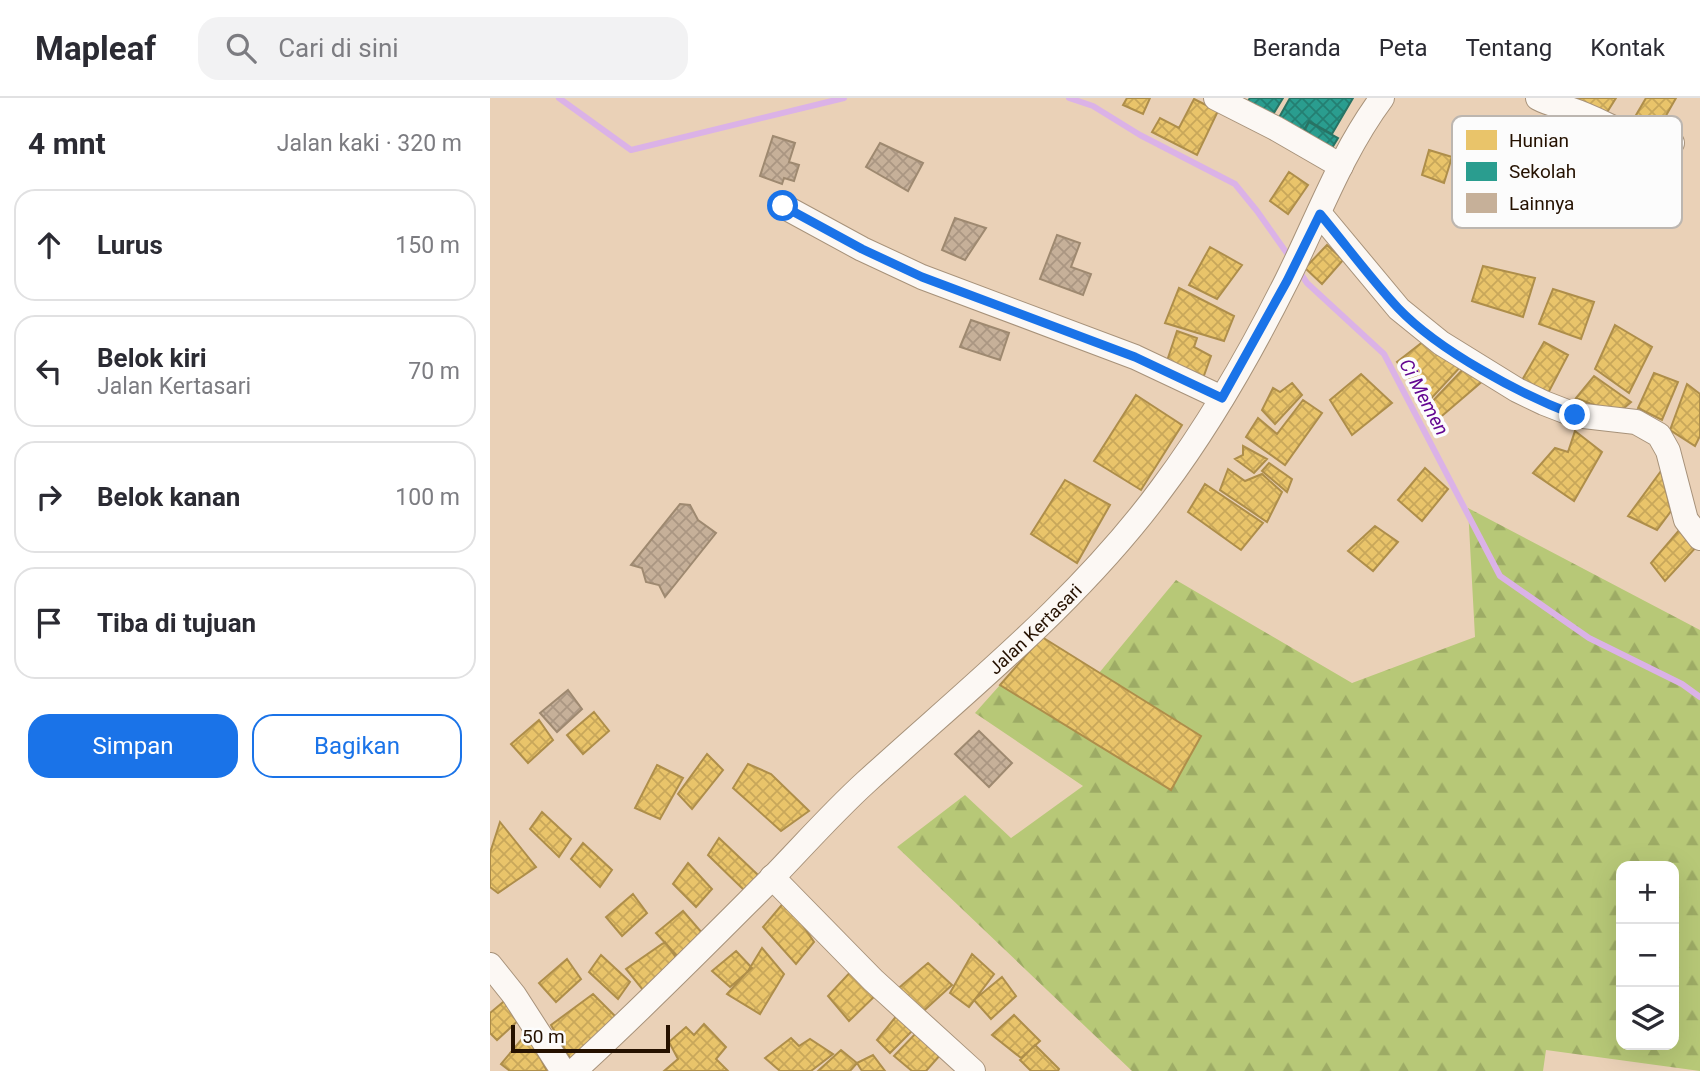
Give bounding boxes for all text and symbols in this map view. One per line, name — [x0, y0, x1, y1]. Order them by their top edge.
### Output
search box — [198, 17, 688, 80]
text: Mapleaf — [35, 29, 156, 68]
icon: search — [222, 29, 260, 67]
text: Cari di sini — [278, 33, 399, 63]
text: Beranda — [1253, 34, 1341, 62]
text: Peta — [1379, 34, 1427, 62]
text: Tentang — [1465, 34, 1552, 62]
text: Kontak — [1590, 34, 1665, 62]
legend — [1452, 116, 1682, 228]
text: 4 mnt — [28, 126, 106, 161]
text: Hunian — [1509, 129, 1569, 152]
text: Jalan kaki · 320 m — [277, 130, 462, 157]
text: Sekolah — [1509, 160, 1576, 183]
route start — [767, 190, 798, 221]
text: Lainnya — [1509, 192, 1574, 215]
icon: ahead — [30, 226, 68, 264]
text: Lurus — [97, 230, 163, 260]
text: 150 m — [395, 232, 460, 259]
text: Belok kiri — [97, 343, 207, 373]
icon: left — [30, 352, 68, 390]
water label: Ci Memen — [1394, 355, 1454, 439]
text: 70 m — [408, 358, 460, 385]
text: Jalan Kertasari — [97, 373, 251, 400]
route end — [1559, 399, 1590, 430]
icon: right — [30, 478, 68, 516]
text: Belok kanan — [97, 482, 240, 512]
text: 100 m — [395, 484, 460, 511]
street label: Jalan Kertasari — [984, 579, 1086, 678]
icon: arrive — [30, 604, 68, 642]
text: Tiba di tujuan — [97, 608, 256, 638]
button: Simpan — [28, 714, 238, 778]
button: Bagikan — [252, 714, 462, 778]
map controls — [1616, 861, 1679, 1050]
button: + — [1616, 861, 1679, 924]
button: − — [1616, 924, 1679, 987]
button: layers — [1616, 987, 1679, 1050]
scale bar — [511, 1022, 670, 1054]
text: 50 m — [522, 1025, 565, 1048]

